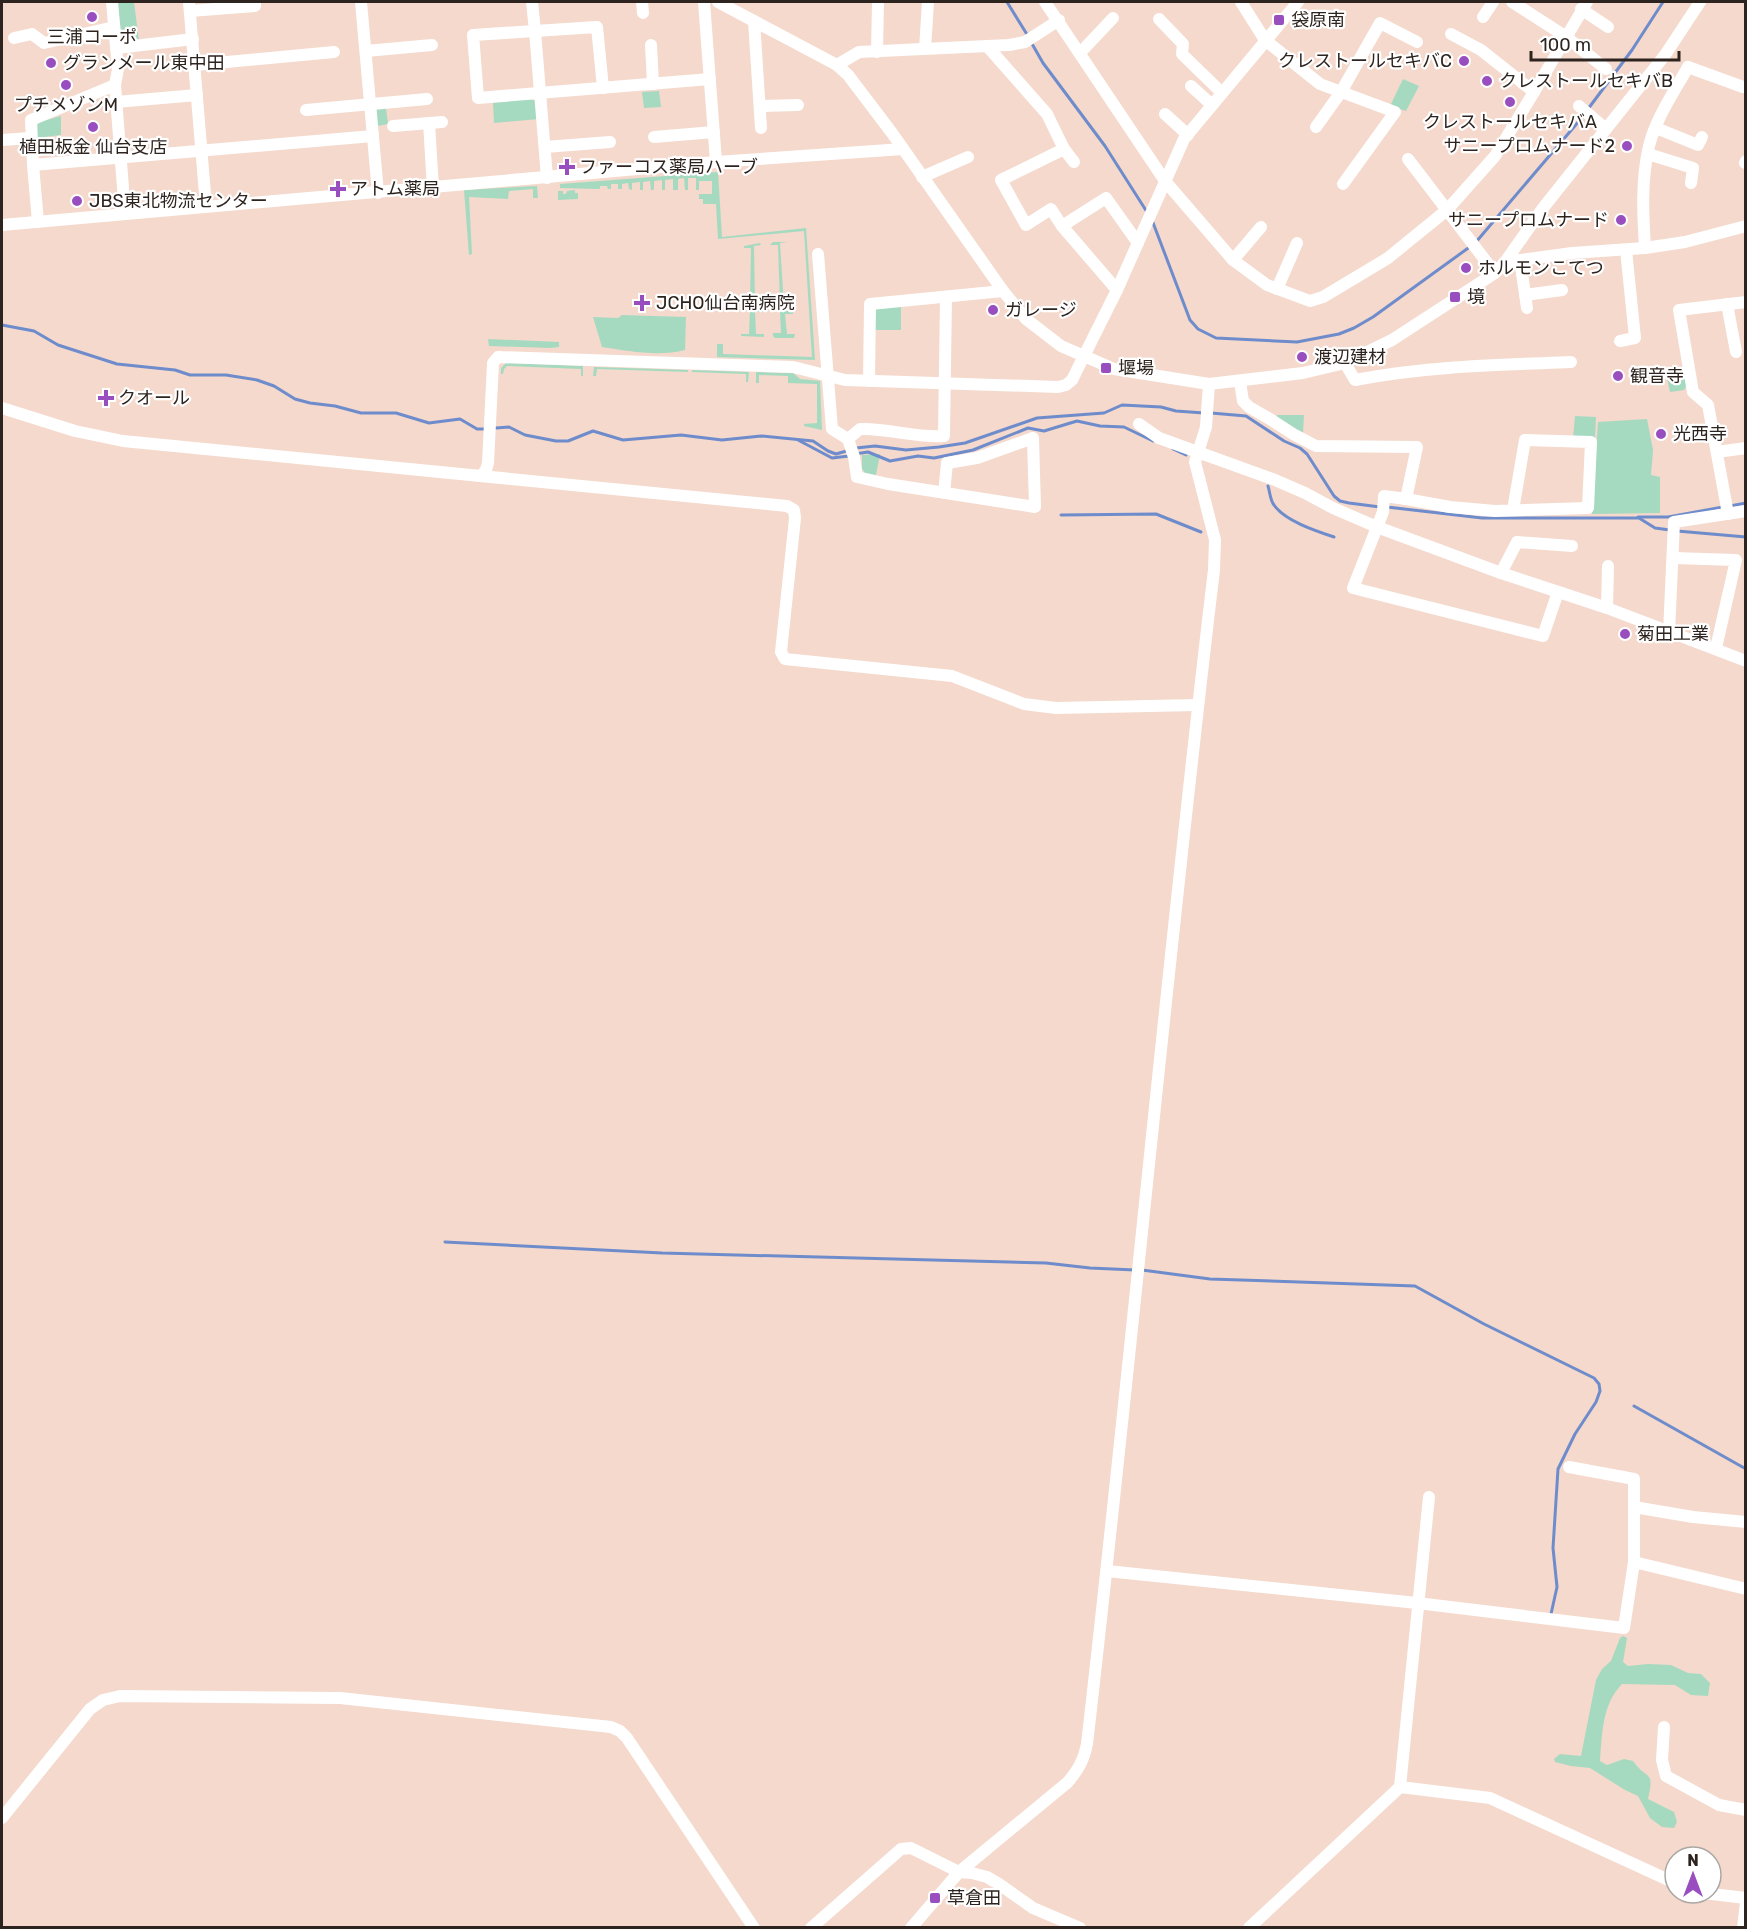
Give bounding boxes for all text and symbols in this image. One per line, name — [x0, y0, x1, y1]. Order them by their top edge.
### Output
place label: 袋原南 — [1291, 9, 1345, 31]
marker: 三浦コーポ — [85, 10, 99, 24]
marker: 袋原南 — [1272, 13, 1286, 27]
scale bar — [1531, 24, 1680, 62]
place label: 三浦コーポ — [47, 26, 137, 48]
text: 100 m — [1540, 34, 1591, 56]
place label: クレストールセキバC — [1278, 50, 1452, 72]
place label: グランメール東中田 — [63, 52, 224, 74]
marker: クレストールセキバC — [1457, 54, 1471, 68]
marker: グランメール東中田 — [44, 56, 58, 70]
place label: クレストールセキバB — [1499, 70, 1673, 92]
marker: クレストールセキバB — [1480, 74, 1494, 88]
marker: プチメゾンM — [59, 78, 73, 92]
place label: プチメゾンM — [14, 94, 118, 116]
marker: クレストールセキバA — [1503, 95, 1517, 109]
place label: クレストールセキバA — [1423, 111, 1597, 133]
marker: 植田板金 仙台支店 — [86, 120, 100, 134]
place label: サニープロムナード2 — [1444, 135, 1615, 157]
place label: 植田板金 仙台支店 — [19, 136, 167, 158]
marker: サニープロムナード2 — [1620, 139, 1634, 153]
place label: ファーコス薬局ハーブ — [579, 156, 758, 178]
marker: ファーコス薬局ハーブ — [560, 160, 574, 174]
place label: アトム薬局 — [350, 178, 440, 200]
marker: アトム薬局 — [331, 182, 345, 196]
place label: JBS東北物流センター — [89, 190, 268, 212]
marker: JBS東北物流センター — [70, 194, 84, 208]
place label: サニープロムナード — [1448, 209, 1609, 231]
marker: サニープロムナード — [1614, 213, 1628, 227]
place label: ホルモンこてつ — [1478, 257, 1604, 279]
marker: ホルモンこてつ — [1459, 261, 1473, 275]
place label: 境 — [1467, 286, 1485, 308]
marker: 境 — [1448, 290, 1462, 304]
place label: JCHO仙台南病院 — [656, 292, 794, 314]
marker: JCHO仙台南病院 — [633, 294, 651, 312]
place label: ガレージ — [1005, 299, 1077, 321]
marker: ガレージ — [986, 303, 1000, 317]
place label: 渡辺建材 — [1314, 346, 1386, 368]
marker: 渡辺建材 — [1295, 350, 1309, 364]
place label: 堰場 — [1118, 357, 1154, 379]
marker: 堰場 — [1099, 361, 1113, 375]
place label: 観音寺 — [1630, 365, 1684, 387]
marker: 観音寺 — [1611, 369, 1625, 383]
place label: クオール — [118, 387, 190, 409]
marker: クオール — [99, 391, 113, 405]
place label: 光西寺 — [1673, 423, 1727, 445]
marker: 光西寺 — [1654, 427, 1668, 441]
place label: 菊田工業 — [1637, 623, 1709, 645]
marker: 菊田工業 — [1618, 627, 1632, 641]
north arrow — [1663, 1845, 1723, 1905]
text: N — [1687, 1851, 1699, 1870]
place label: 草倉田 — [947, 1887, 1001, 1909]
marker: 草倉田 — [928, 1891, 942, 1905]

